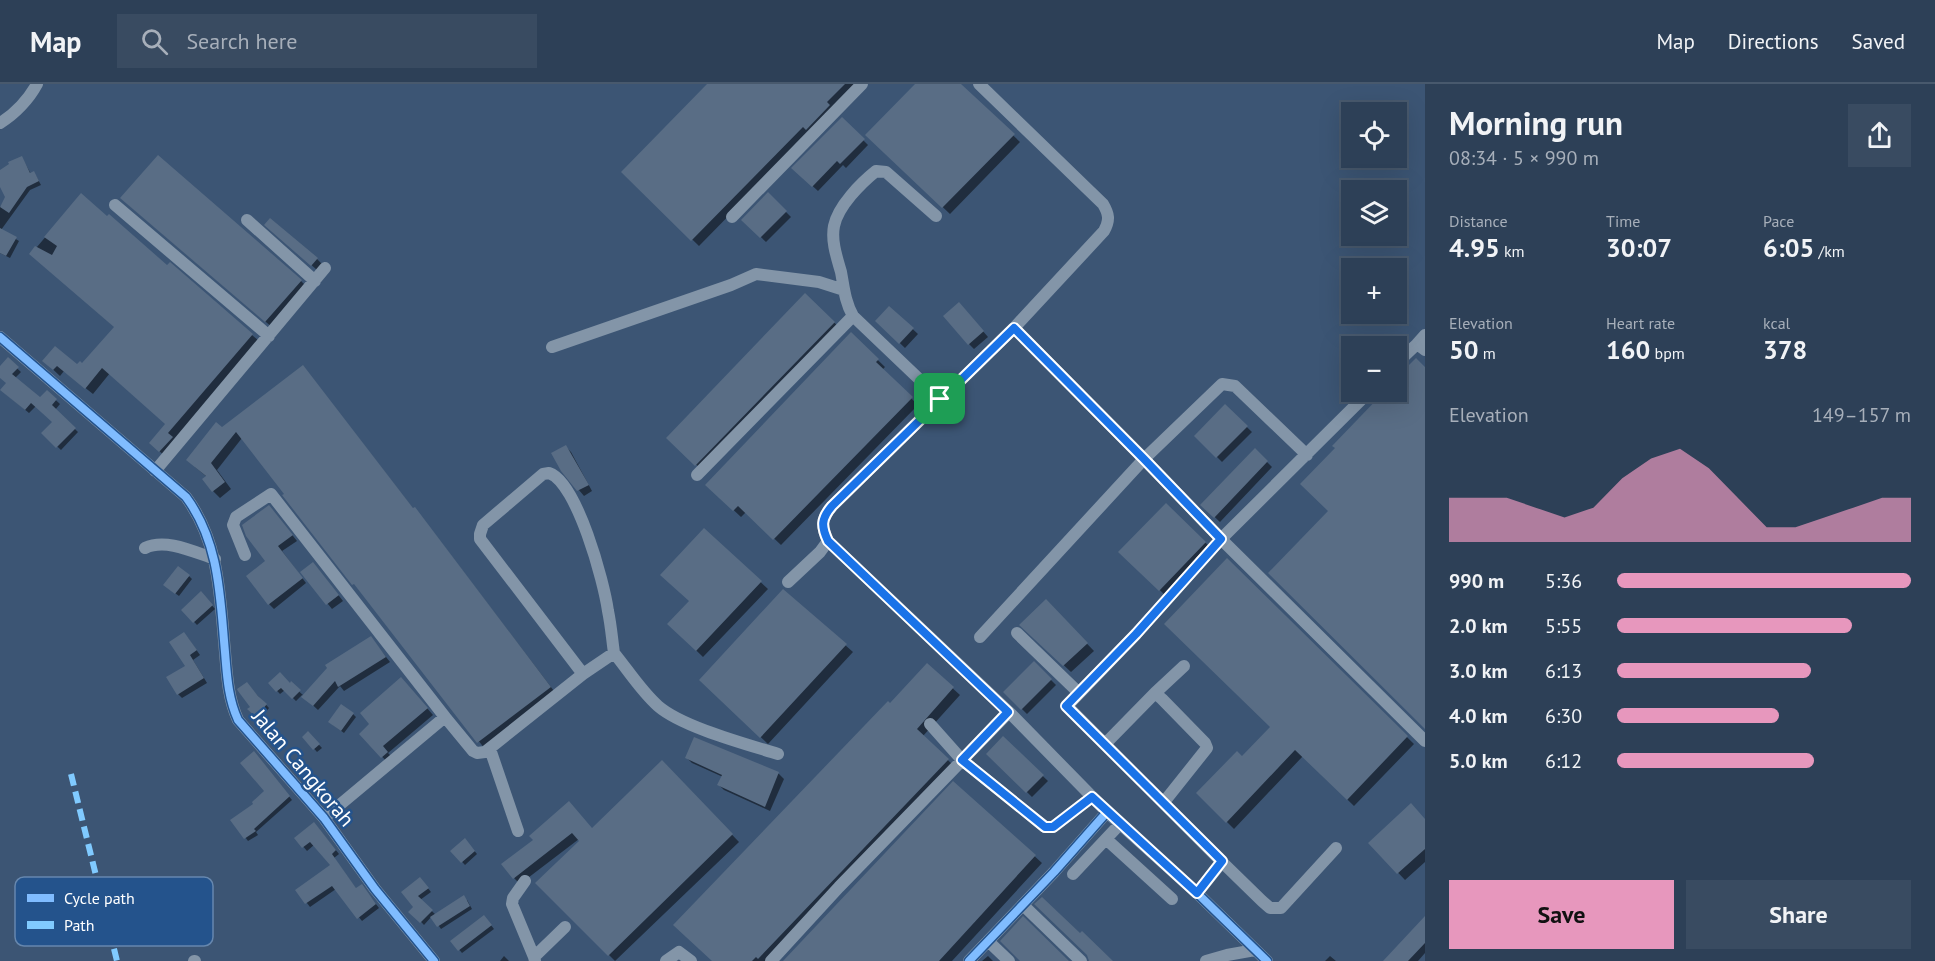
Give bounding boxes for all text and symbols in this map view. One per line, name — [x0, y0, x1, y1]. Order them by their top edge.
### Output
search box — [117, 14, 537, 68]
text: Map — [30, 23, 81, 60]
icon: search — [138, 25, 171, 58]
text: Search here — [186, 27, 297, 55]
text: Map — [1656, 28, 1695, 55]
text: Directions — [1728, 28, 1819, 55]
text: Saved — [1852, 28, 1905, 55]
text: Morning run — [1449, 101, 1623, 144]
map controls — [1341, 102, 1407, 402]
button: locate — [1341, 102, 1407, 168]
button: share — [1848, 104, 1911, 167]
text: 08:34 · 5 × 990 m — [1449, 145, 1599, 171]
button: layers — [1341, 180, 1407, 246]
text: Distance — [1449, 211, 1508, 231]
text: Time — [1606, 211, 1640, 231]
text: Pace — [1763, 211, 1794, 231]
text: 4.95 — [1449, 231, 1500, 264]
text: 30:07 — [1606, 231, 1672, 264]
text: 6:05 — [1763, 231, 1814, 264]
text: km — [1500, 241, 1525, 261]
text: /km — [1814, 241, 1845, 261]
button: + — [1341, 258, 1407, 324]
text: Elevation — [1449, 313, 1513, 333]
text: Heart rate — [1606, 313, 1675, 333]
text: kcal — [1763, 313, 1790, 333]
text: 50 — [1449, 333, 1478, 366]
text: 160 — [1606, 333, 1650, 366]
text: 378 — [1763, 333, 1807, 366]
button: − — [1341, 336, 1407, 402]
text: m — [1478, 343, 1496, 363]
text: bpm — [1650, 343, 1685, 363]
pin — [914, 373, 965, 424]
icon: arrive — [923, 382, 956, 415]
text: Elevation — [1449, 402, 1529, 428]
text: 149–157 m — [1812, 402, 1911, 428]
text: 990 m — [1449, 568, 1504, 594]
text: 5:36 — [1545, 568, 1582, 594]
text: 2.0 km — [1449, 613, 1508, 639]
text: 5:55 — [1545, 613, 1582, 639]
text: 3.0 km — [1449, 658, 1508, 684]
text: 6:13 — [1545, 658, 1582, 684]
street label: Jalan Cangkorah — [246, 703, 360, 832]
text: 4.0 km — [1449, 703, 1508, 729]
text: 6:30 — [1545, 703, 1582, 729]
text: 5.0 km — [1449, 748, 1508, 774]
text: 6:12 — [1545, 748, 1582, 774]
legend — [15, 877, 213, 946]
button: Save — [1449, 880, 1674, 949]
button: Share — [1686, 880, 1911, 949]
text: Cycle path — [64, 888, 135, 908]
text: Path — [64, 915, 95, 935]

